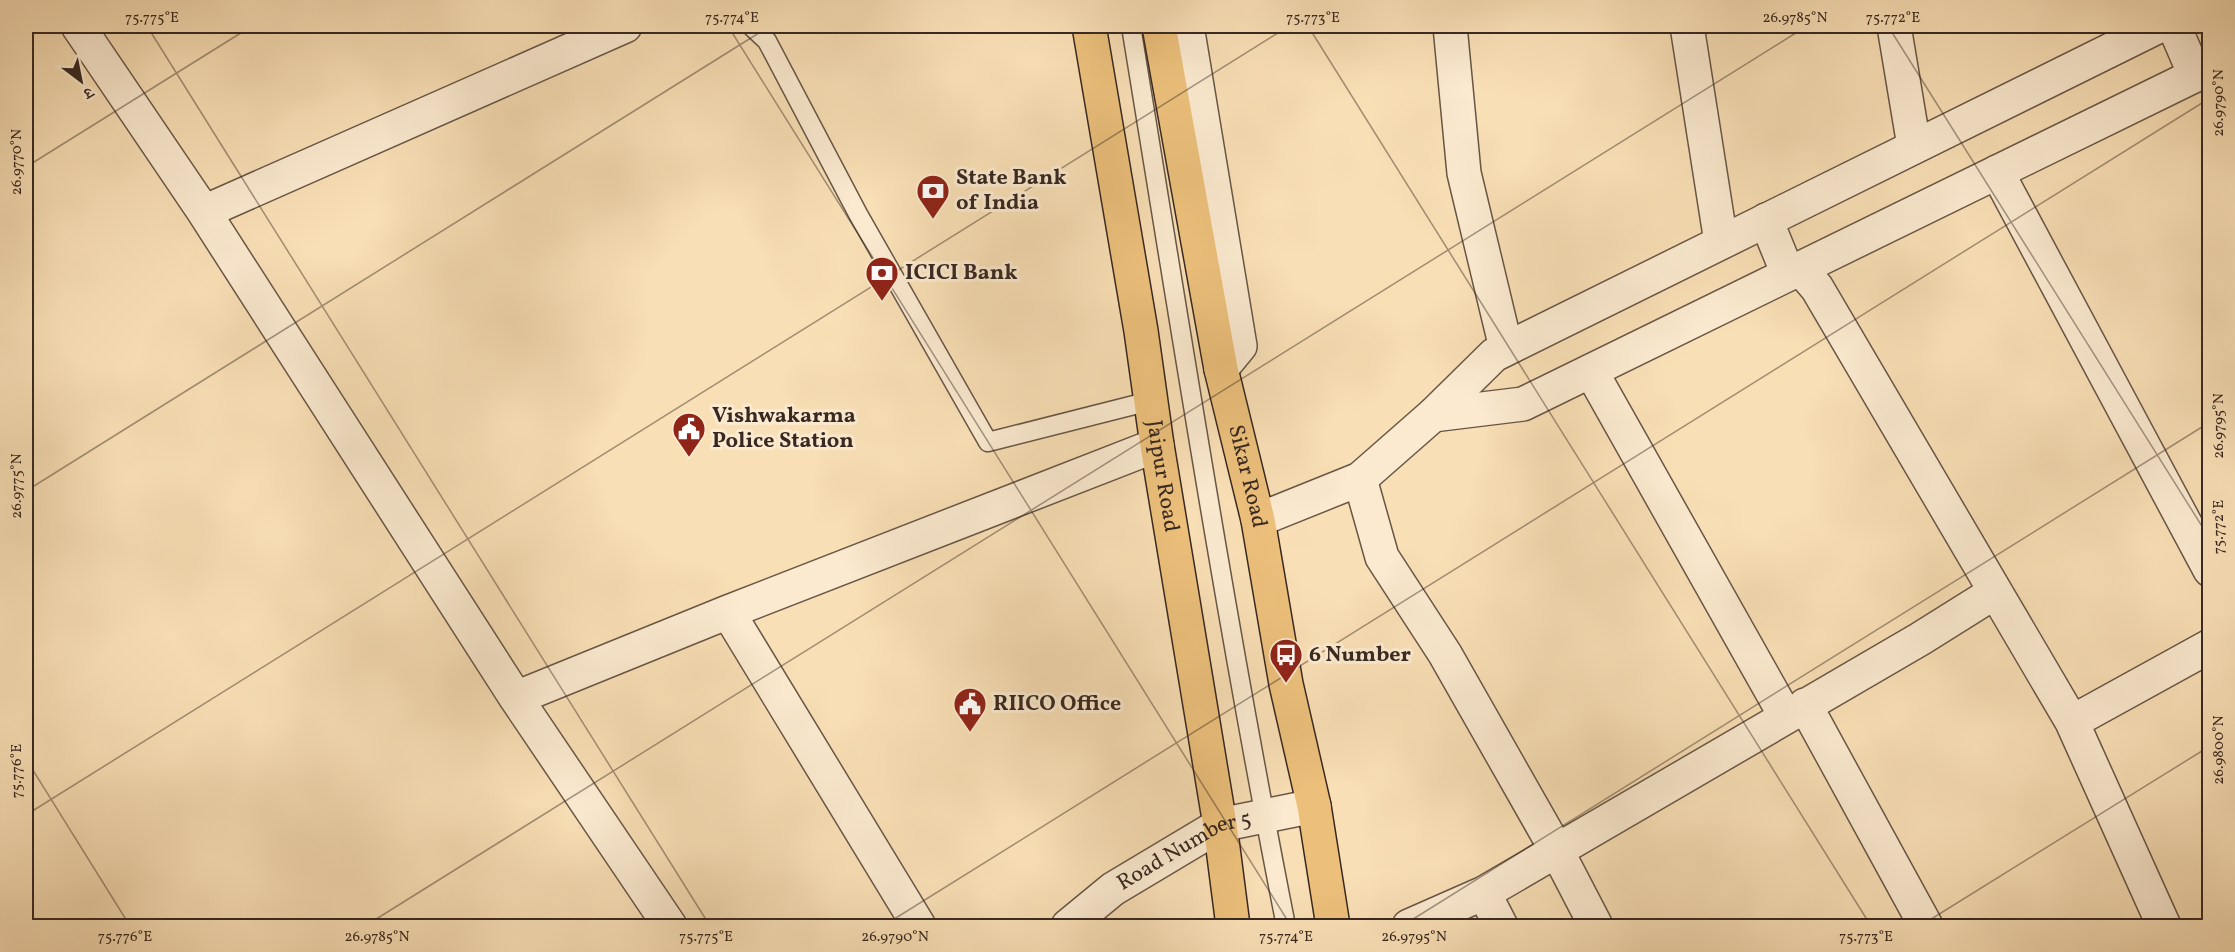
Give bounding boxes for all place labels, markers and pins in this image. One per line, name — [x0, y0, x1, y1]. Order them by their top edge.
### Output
place label: State Bank of India — [956, 163, 1067, 219]
bank icon: State Bank of India — [915, 173, 951, 220]
bank icon: ICICI Bank — [864, 255, 900, 302]
place label: ICICI Bank — [905, 258, 1018, 289]
place label: Vishwakarma Police Station — [712, 401, 856, 457]
public building icon: Vishwakarma Police Station — [671, 411, 707, 458]
bus stop icon: 6 Number — [1268, 637, 1304, 684]
place label: 6 Number — [1309, 640, 1412, 671]
public building icon: RIICO Office — [952, 686, 988, 733]
place label: RIICO Office — [993, 689, 1121, 720]

